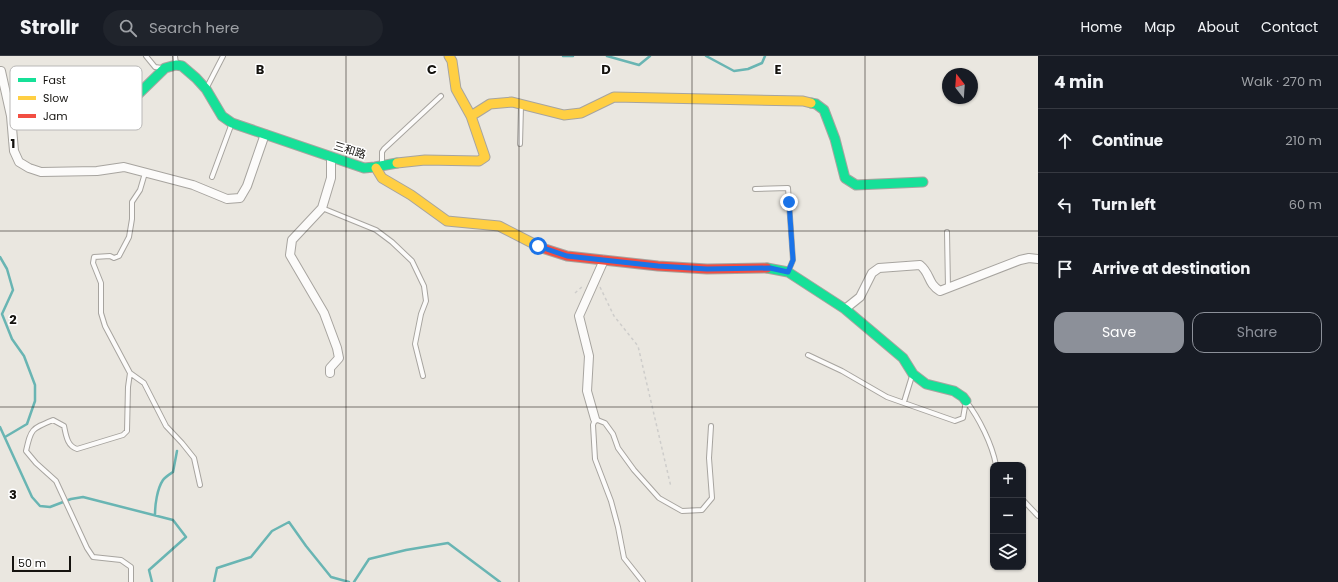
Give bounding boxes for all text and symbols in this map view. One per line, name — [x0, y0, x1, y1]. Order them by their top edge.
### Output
search box — [103, 10, 383, 46]
text: Strollr — [20, 14, 79, 41]
icon: search — [117, 17, 139, 39]
text: Search here — [149, 17, 239, 38]
text: Home — [1080, 17, 1122, 37]
text: Map — [1144, 17, 1175, 37]
text: About — [1197, 17, 1239, 37]
text: Contact — [1261, 17, 1318, 37]
text: B — [256, 60, 265, 79]
text: C — [427, 60, 437, 79]
text: D — [601, 60, 611, 79]
text: E — [774, 60, 782, 79]
legend — [10, 66, 142, 130]
north arrow — [942, 68, 978, 104]
text: 4 min — [1054, 70, 1104, 94]
text: Fast — [43, 72, 66, 88]
text: Walk · 270 m — [1241, 72, 1322, 91]
text: Slow — [43, 90, 68, 106]
text: Jam — [43, 108, 68, 124]
icon: ahead — [1054, 130, 1076, 152]
text: Continue — [1092, 130, 1163, 151]
text: 210 m — [1285, 131, 1322, 150]
text: 1 — [11, 134, 15, 153]
street label: 三和路 — [332, 138, 368, 162]
route end — [780, 193, 798, 211]
icon: left — [1054, 194, 1076, 216]
text: Turn left — [1092, 194, 1156, 215]
text: 60 m — [1289, 195, 1322, 214]
route start — [529, 237, 547, 255]
icon: arrive — [1054, 258, 1076, 280]
text: Arrive at destination — [1092, 258, 1250, 279]
text: 2 — [9, 310, 17, 329]
button: Save — [1054, 312, 1184, 353]
button: Share — [1192, 312, 1322, 353]
map controls — [990, 462, 1026, 570]
button: + — [990, 462, 1026, 498]
text: 3 — [9, 485, 17, 504]
button: − — [990, 498, 1026, 534]
button: layers — [990, 534, 1026, 570]
scale bar — [12, 554, 71, 573]
text: 50 m — [18, 555, 46, 571]

